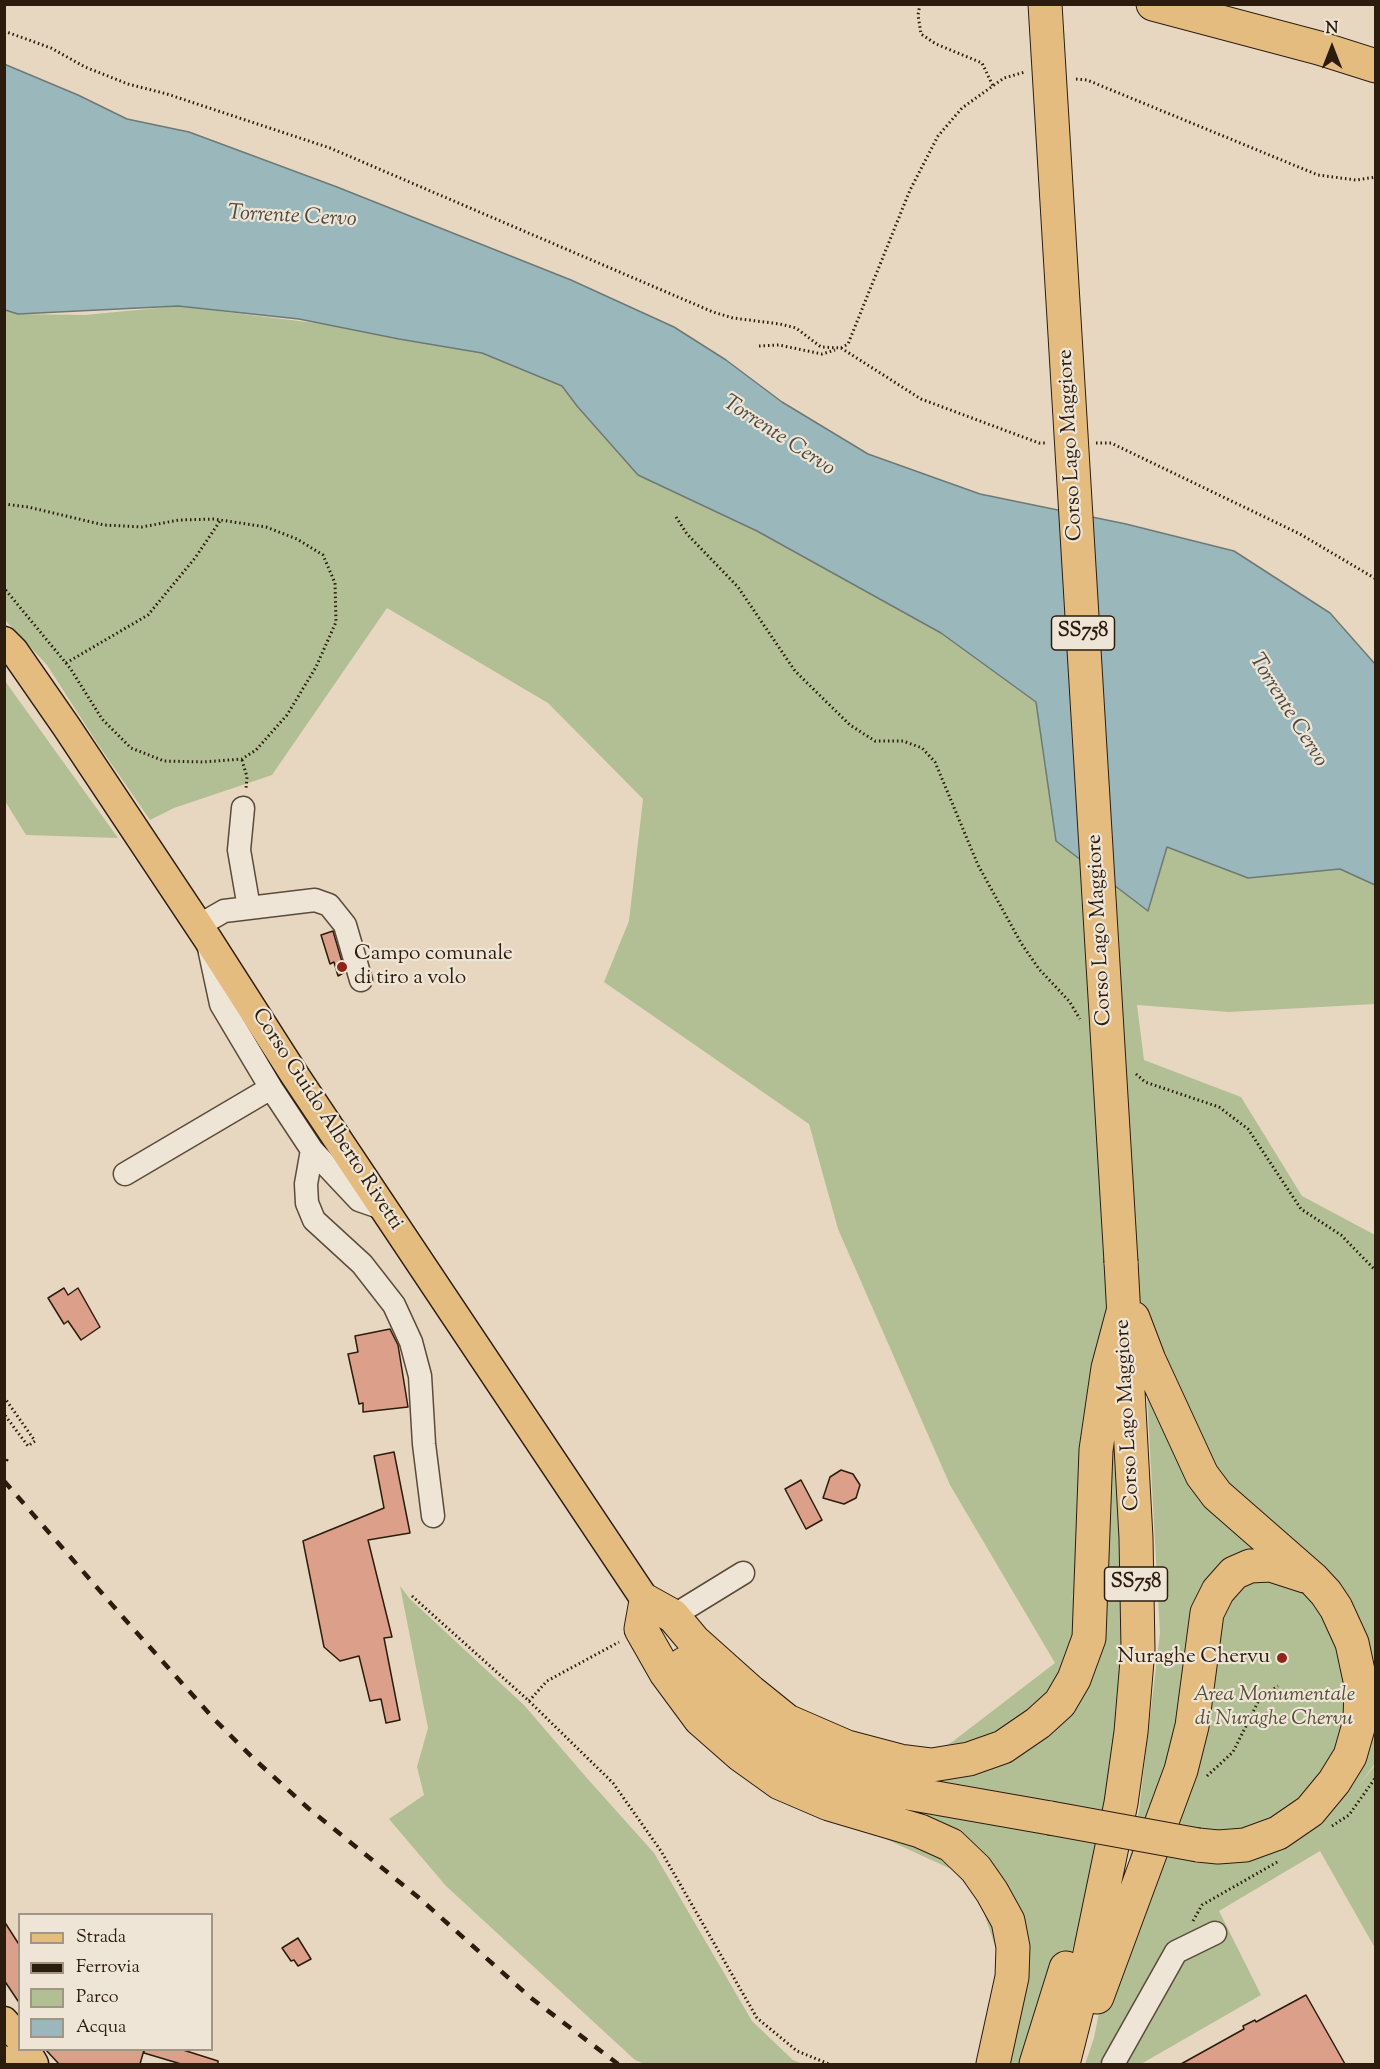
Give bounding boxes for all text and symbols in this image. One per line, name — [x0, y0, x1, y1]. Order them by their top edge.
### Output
north arrow — [1302, 18, 1362, 78]
text: N — [1326, 18, 1338, 41]
water label: Torrente Cervo — [227, 201, 357, 235]
street label: Corso Lago Maggiore — [1054, 348, 1090, 542]
water label: Torrente Cervo — [717, 391, 839, 483]
road number: SS758 — [1052, 616, 1114, 650]
water label: Torrente Cervo — [1242, 649, 1332, 773]
street label: Corso Lago Maggiore — [1083, 833, 1119, 1027]
place label: Campo comunale di tiro a volo — [354, 942, 513, 992]
marker: Campo comunale di tiro a volo — [335, 960, 349, 974]
street label: Corso Guido Alberto Rivetti — [245, 1004, 407, 1236]
street label: Corso Lago Maggiore — [1111, 1318, 1147, 1512]
road number: SS758 — [1104, 1567, 1168, 1601]
place label: Nuraghe Chervu — [1118, 1645, 1270, 1671]
marker: Nuraghe Chervu — [1275, 1651, 1289, 1665]
park label: Area Monumentale di Nuraghe Chervu — [1193, 1683, 1355, 1733]
legend — [18, 1913, 213, 2051]
text: Strada — [76, 1925, 126, 1951]
text: Ferrovia — [76, 1955, 140, 1981]
text: Parco — [76, 1985, 119, 2011]
text: Acqua — [76, 2015, 126, 2041]

